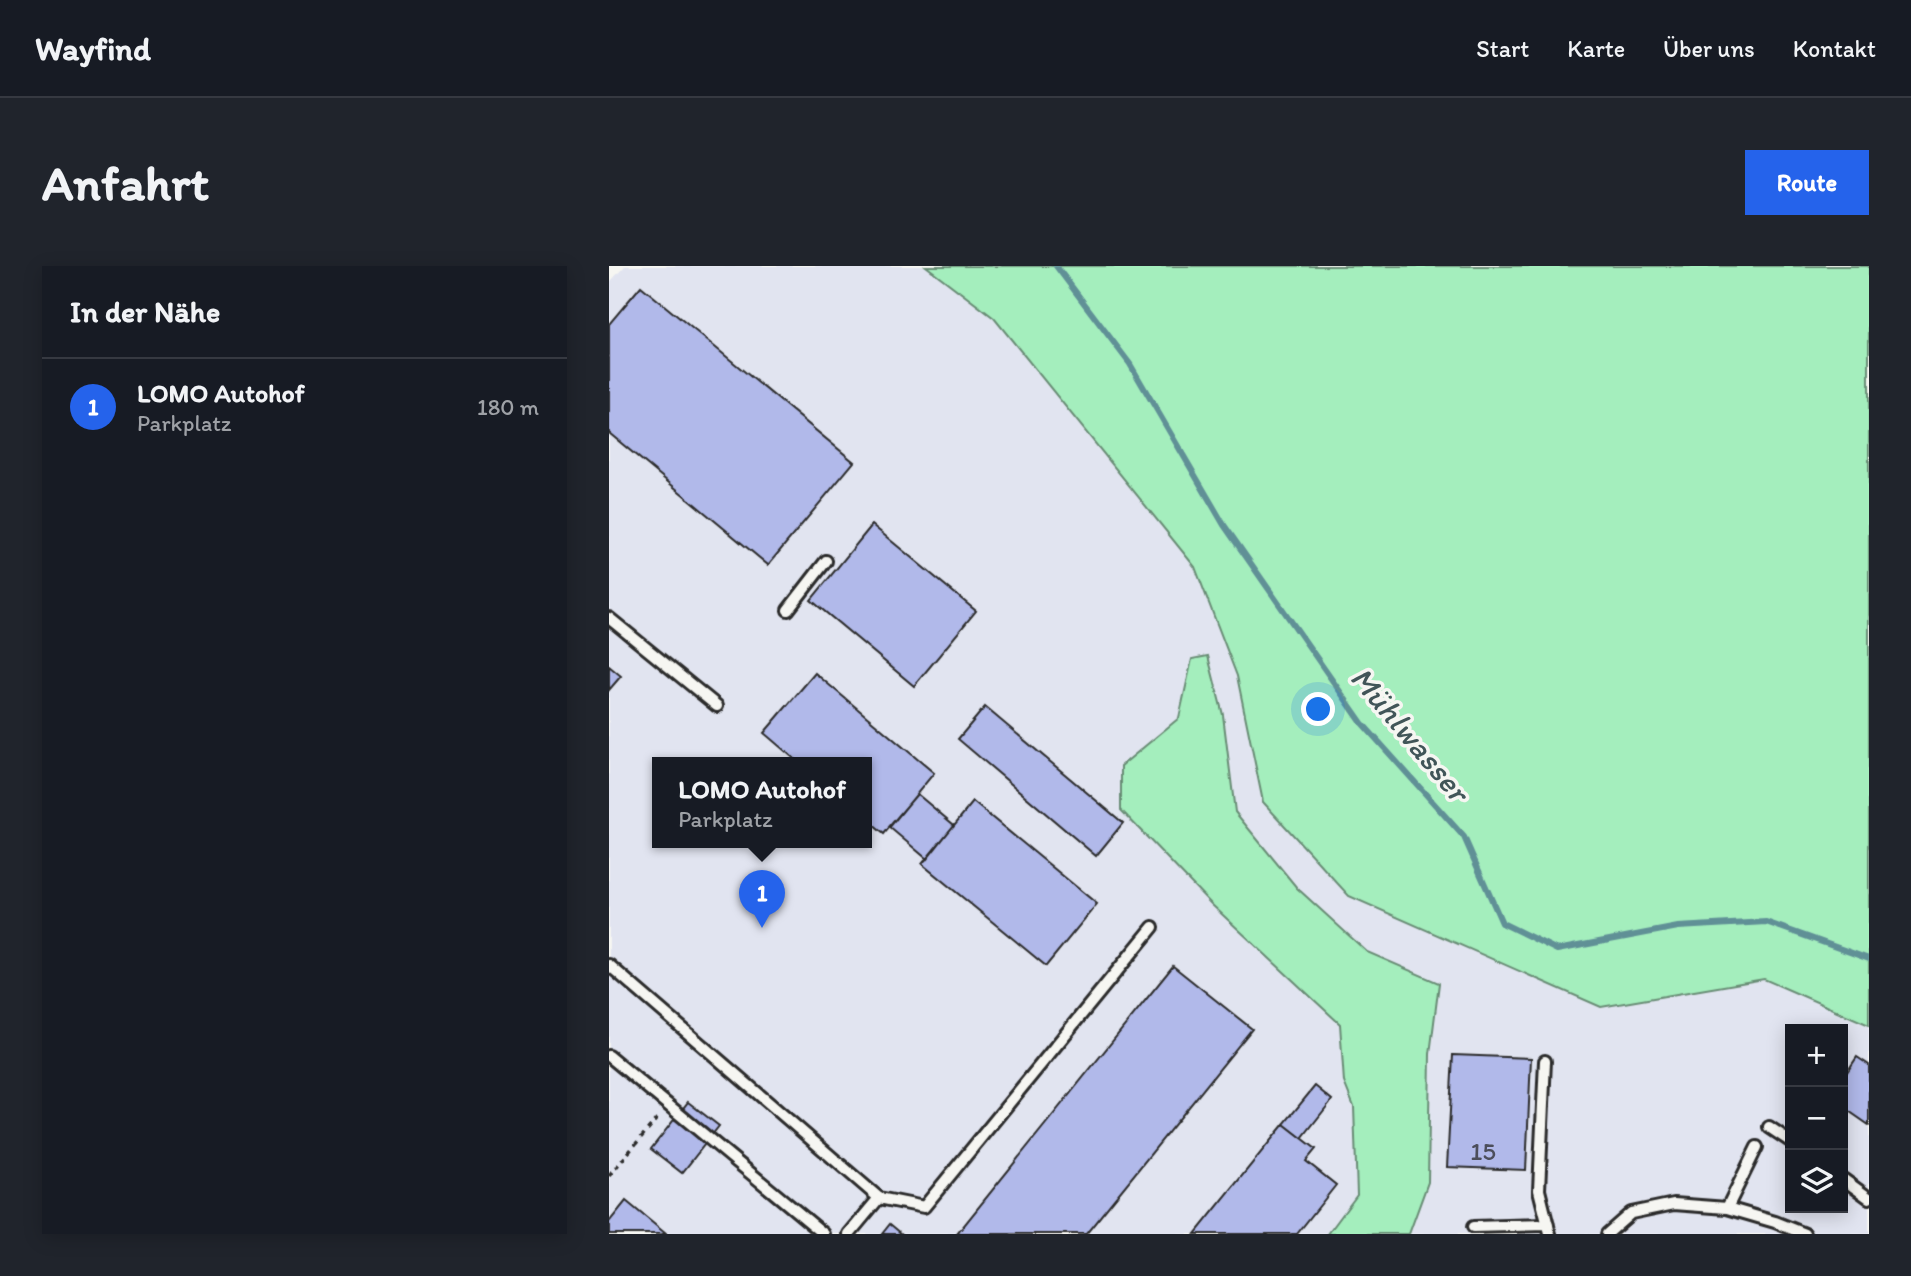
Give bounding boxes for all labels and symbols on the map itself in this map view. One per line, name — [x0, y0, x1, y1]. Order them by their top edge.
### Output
water label: Mühlwasser — [1343, 659, 1479, 812]
your location — [1301, 692, 1335, 726]
pin: 1 — [739, 870, 785, 928]
house number: 15 — [1470, 1135, 1496, 1167]

